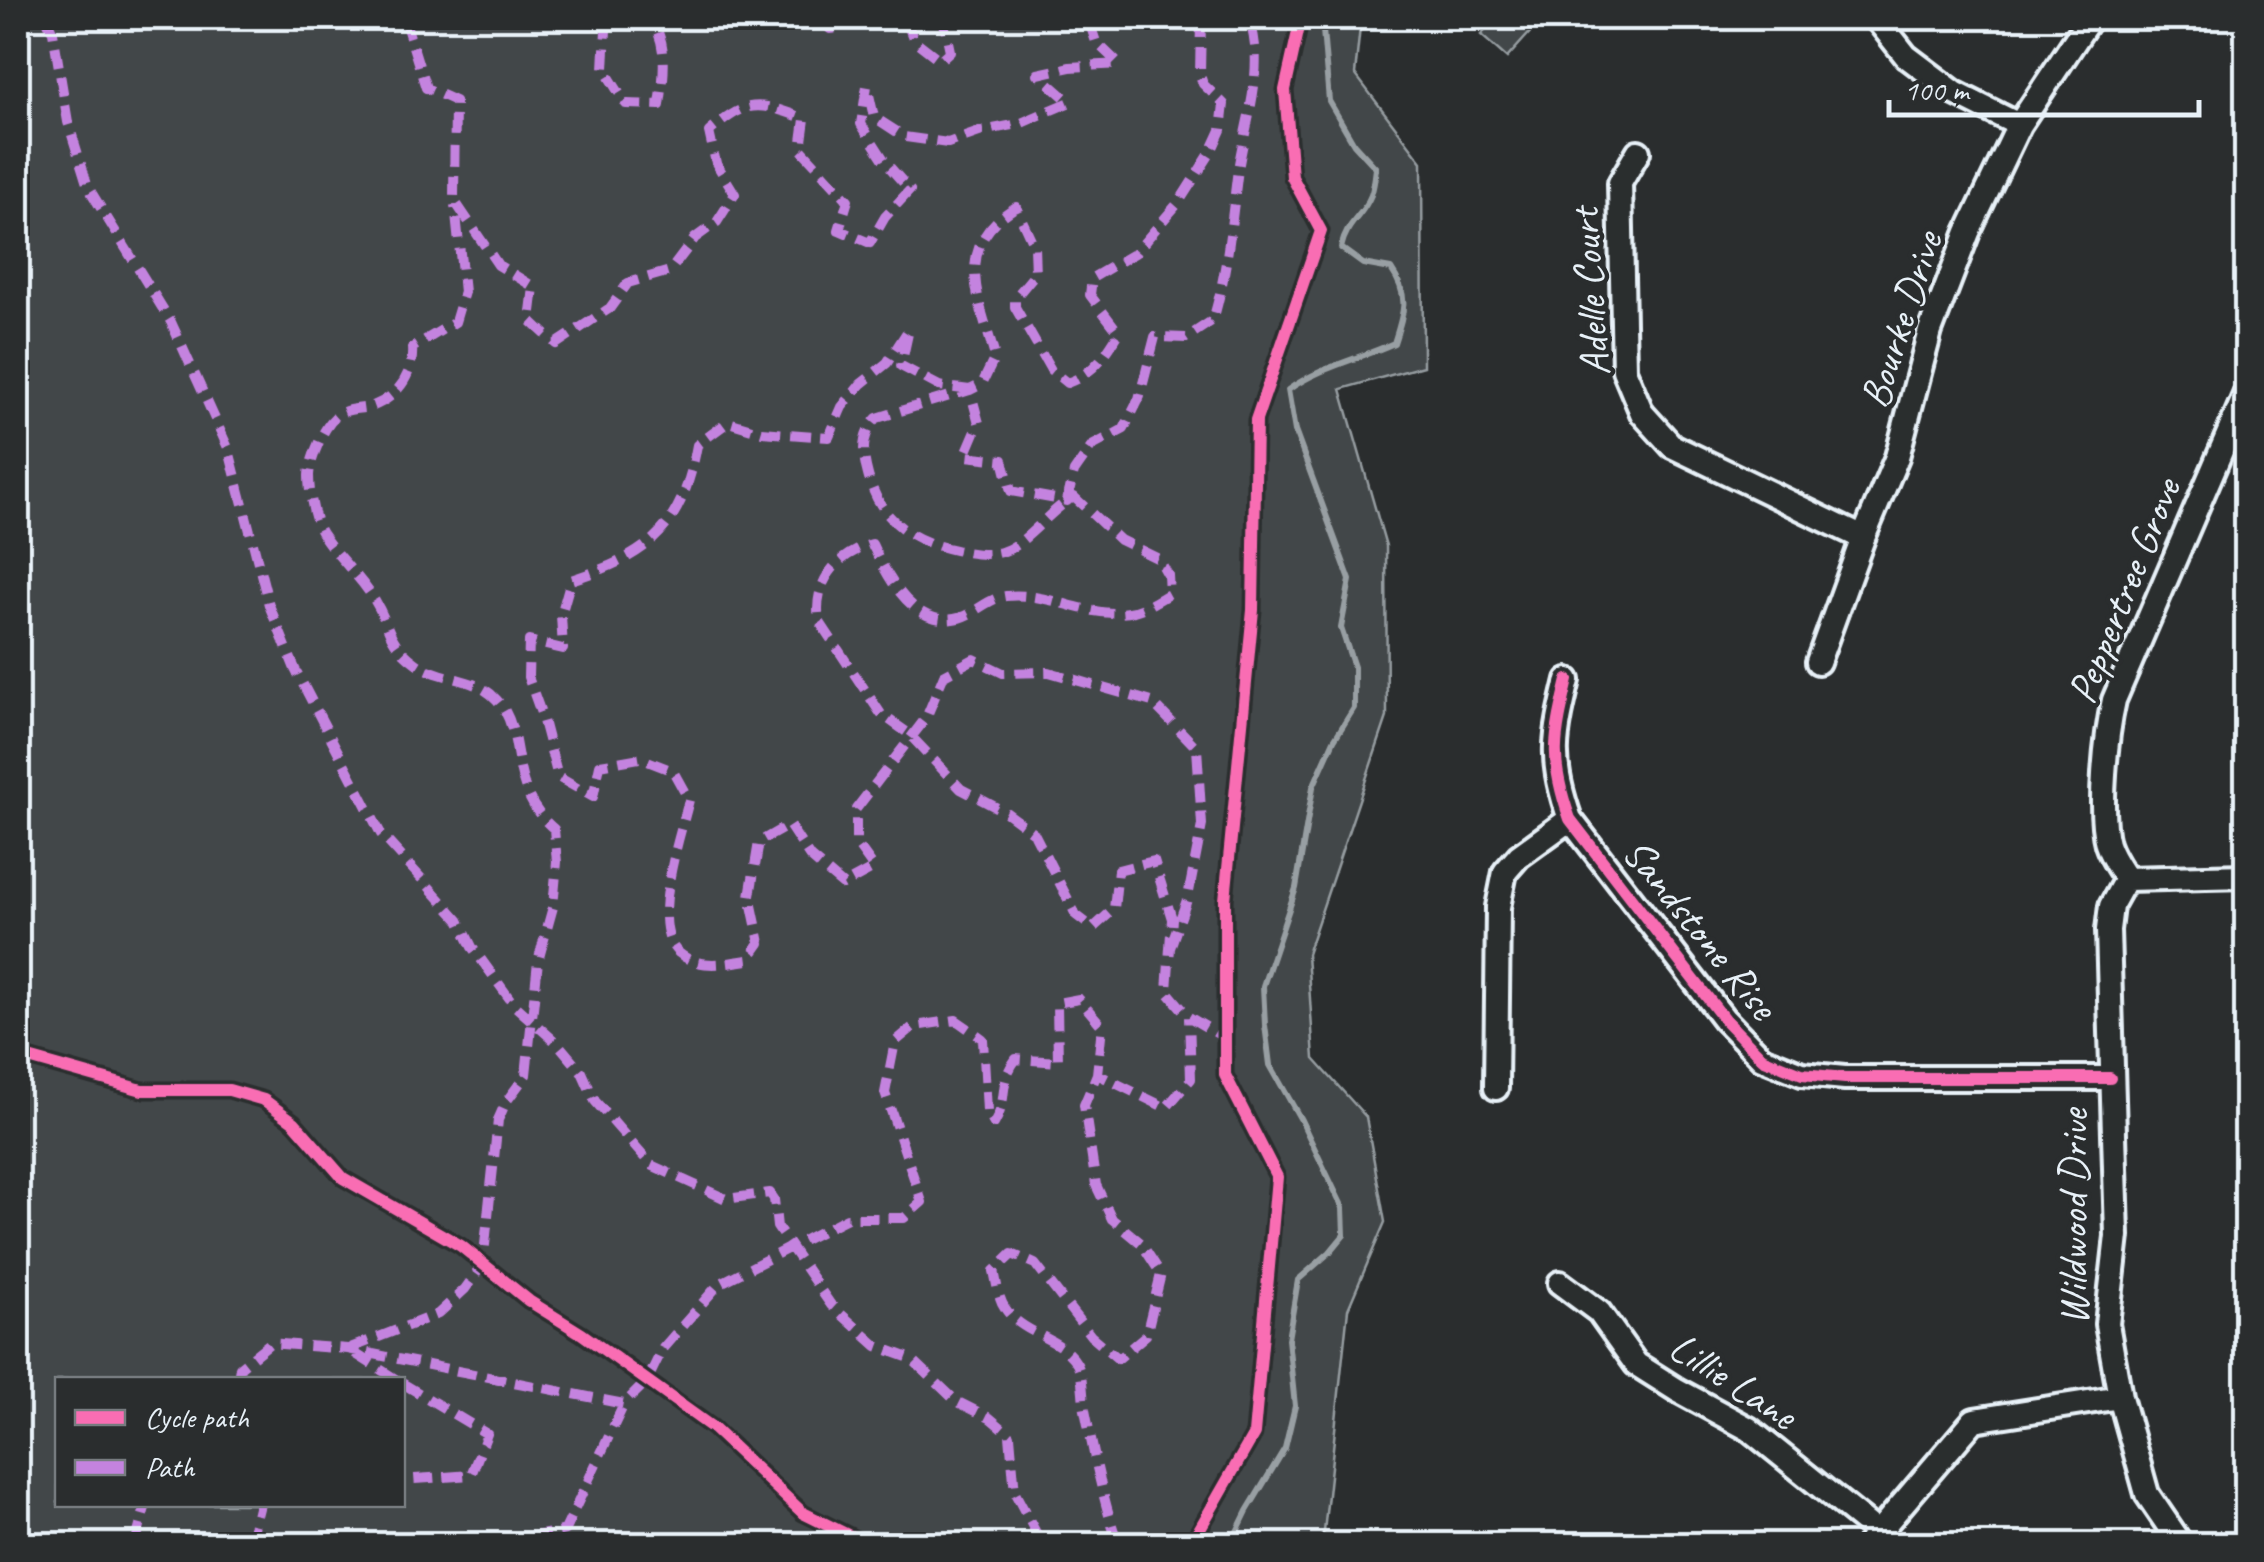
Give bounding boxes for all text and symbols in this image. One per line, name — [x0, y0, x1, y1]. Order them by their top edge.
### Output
scale bar — [1889, 55, 2199, 117]
text: 100 m — [1904, 71, 1971, 109]
street label: Adelle Court — [1557, 202, 1622, 378]
street label: Bourke Drive — [1848, 223, 1955, 415]
street label: Peppertree Grove — [2055, 469, 2194, 711]
street label: Sandstone Rise — [1611, 828, 1791, 1032]
street label: Wildwood Drive — [2047, 1107, 2100, 1325]
street label: Lillie Lane — [1660, 1320, 1808, 1443]
legend — [55, 1377, 405, 1507]
text: Cycle path — [145, 1398, 249, 1436]
text: Path — [145, 1448, 196, 1486]

